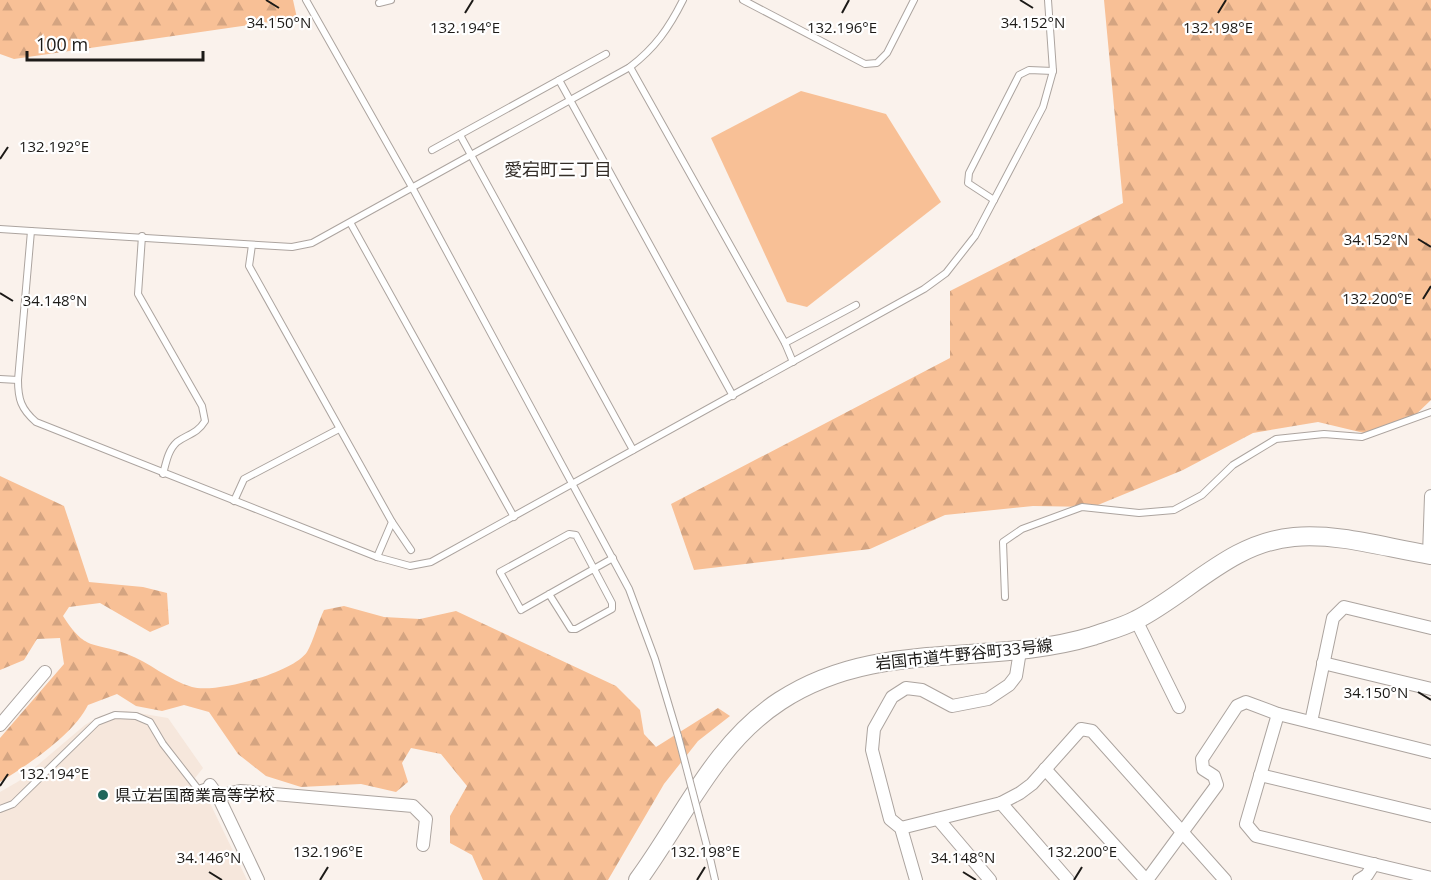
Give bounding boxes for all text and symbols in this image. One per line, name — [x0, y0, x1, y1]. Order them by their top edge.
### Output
text: 34.150°N — [247, 12, 311, 32]
text: 34.152°N — [1001, 12, 1065, 32]
text: 132.194°E — [430, 17, 500, 37]
text: 132.196°E — [807, 17, 877, 37]
text: 132.198°E — [1183, 17, 1253, 37]
scale bar — [27, 24, 202, 62]
text: 100 m — [36, 32, 88, 56]
text: 132.192°E — [19, 136, 89, 156]
district label: 愛宕町三丁目 — [504, 157, 612, 181]
text: 34.152°N — [1344, 229, 1408, 249]
text: 132.200°E — [1342, 288, 1412, 308]
text: 34.148°N — [23, 290, 87, 310]
street label: 岩国市道牛野谷町33号線 — [874, 634, 1054, 674]
text: 34.150°N — [1344, 682, 1408, 702]
text: 132.194°E — [19, 763, 89, 783]
place label: 県立岩国商業高等学校 — [115, 784, 275, 806]
marker: 県立岩国商業高等学校 — [96, 788, 110, 802]
text: 132.196°E — [293, 841, 363, 861]
text: 132.198°E — [670, 841, 740, 861]
text: 132.200°E — [1047, 841, 1117, 861]
text: 34.146°N — [177, 847, 241, 867]
text: 34.148°N — [931, 847, 995, 867]

